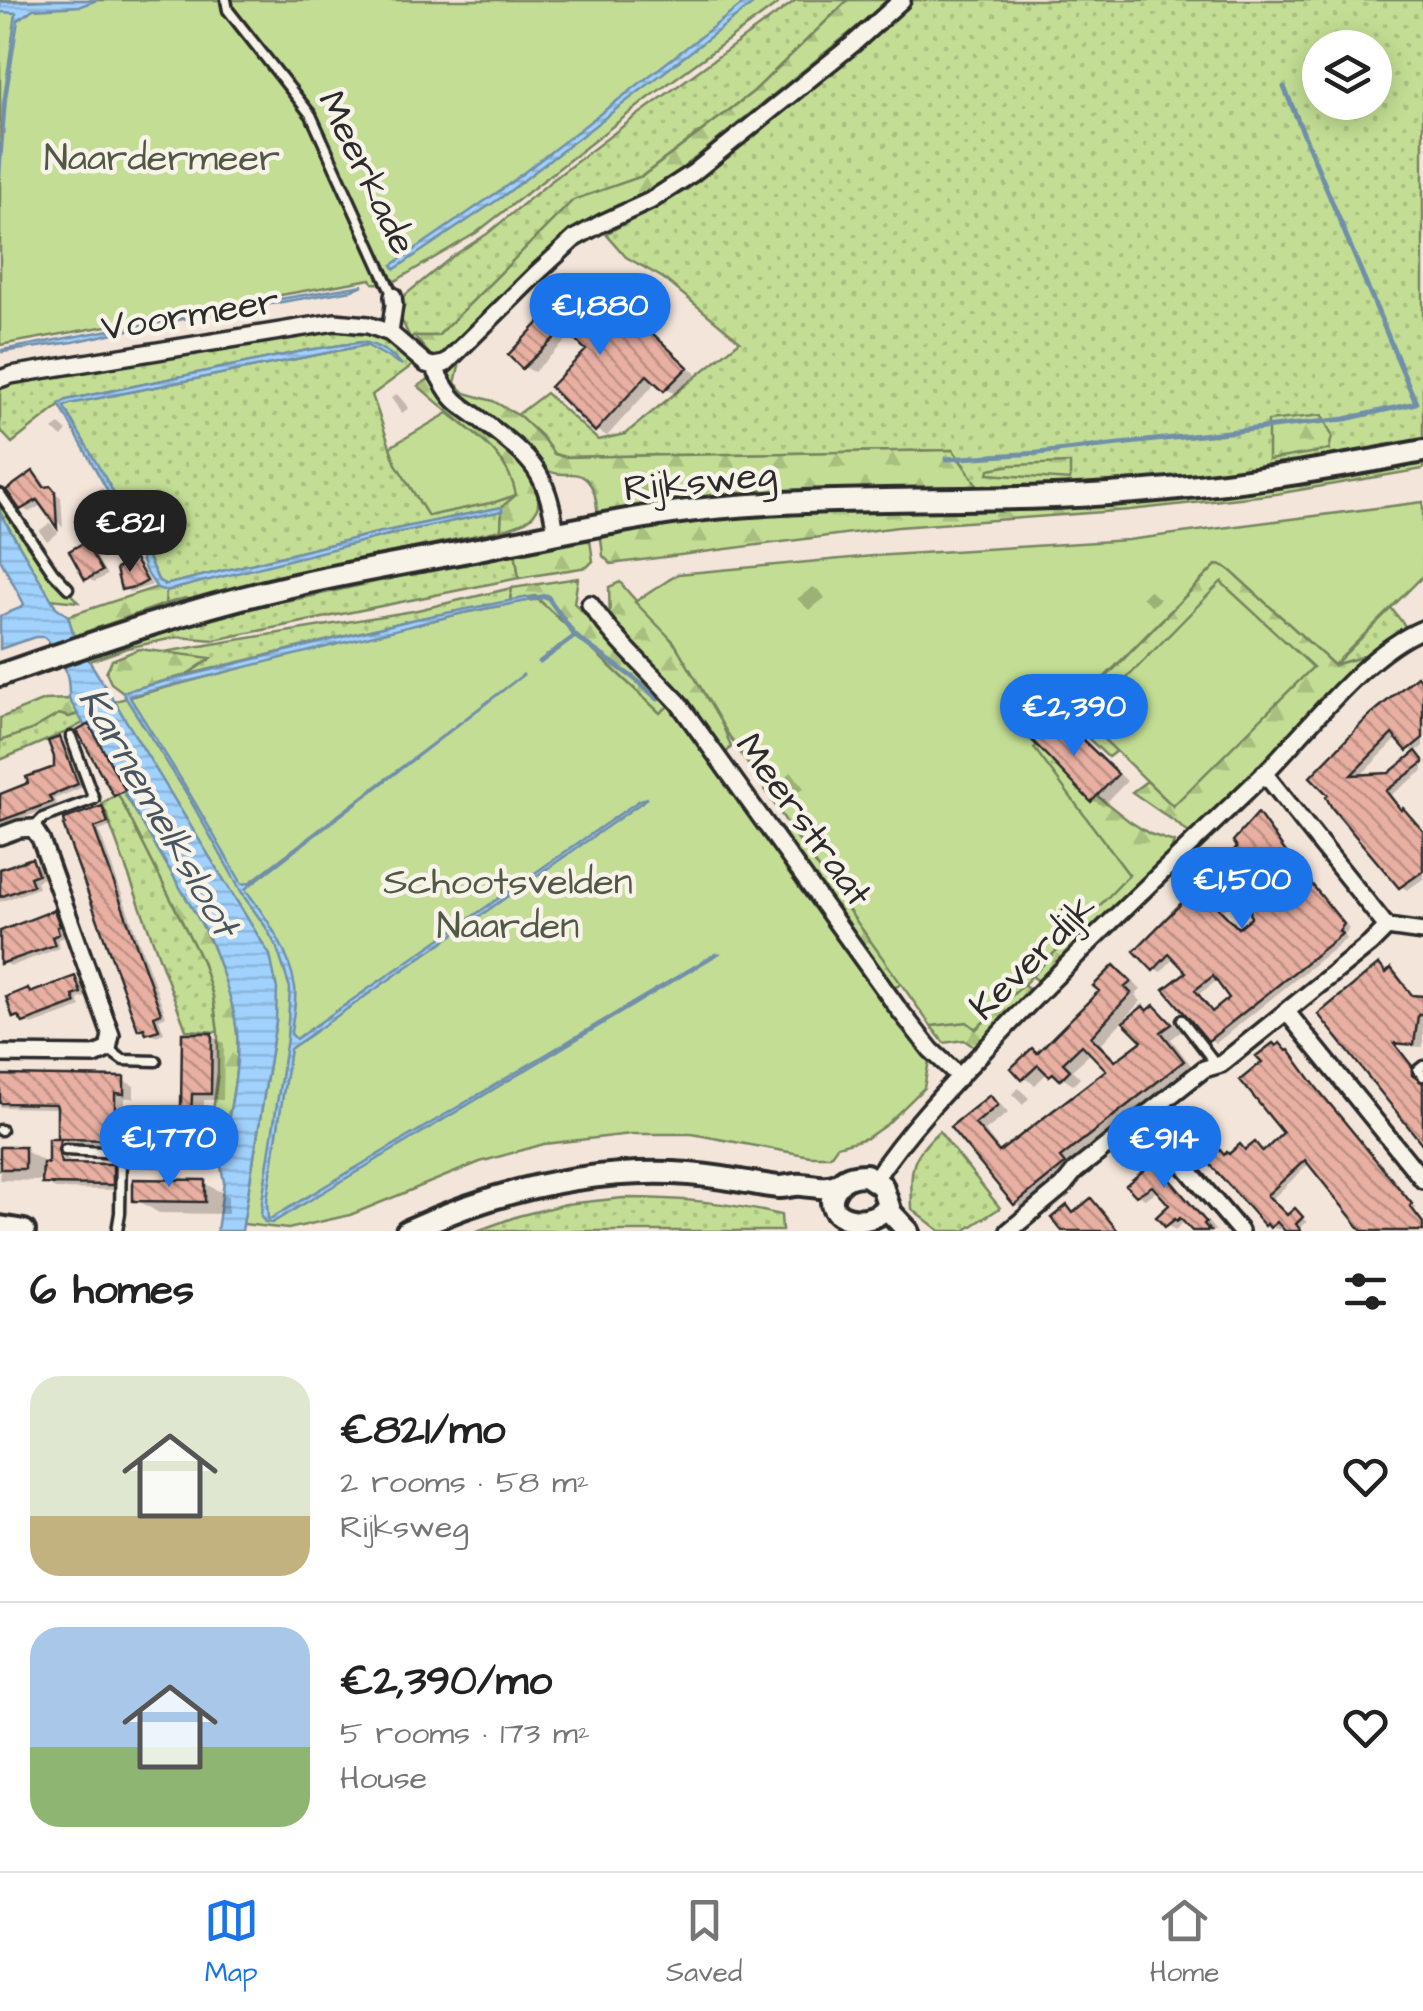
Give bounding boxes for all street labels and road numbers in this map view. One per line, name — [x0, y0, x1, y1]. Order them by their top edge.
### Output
street label: Meerkade — [304, 82, 428, 263]
street label: Voormeer — [98, 275, 283, 355]
street label: Rijksweg — [621, 448, 779, 516]
street label: Meerstraat — [723, 723, 884, 918]
street label: Keverdijk — [958, 882, 1108, 1032]

